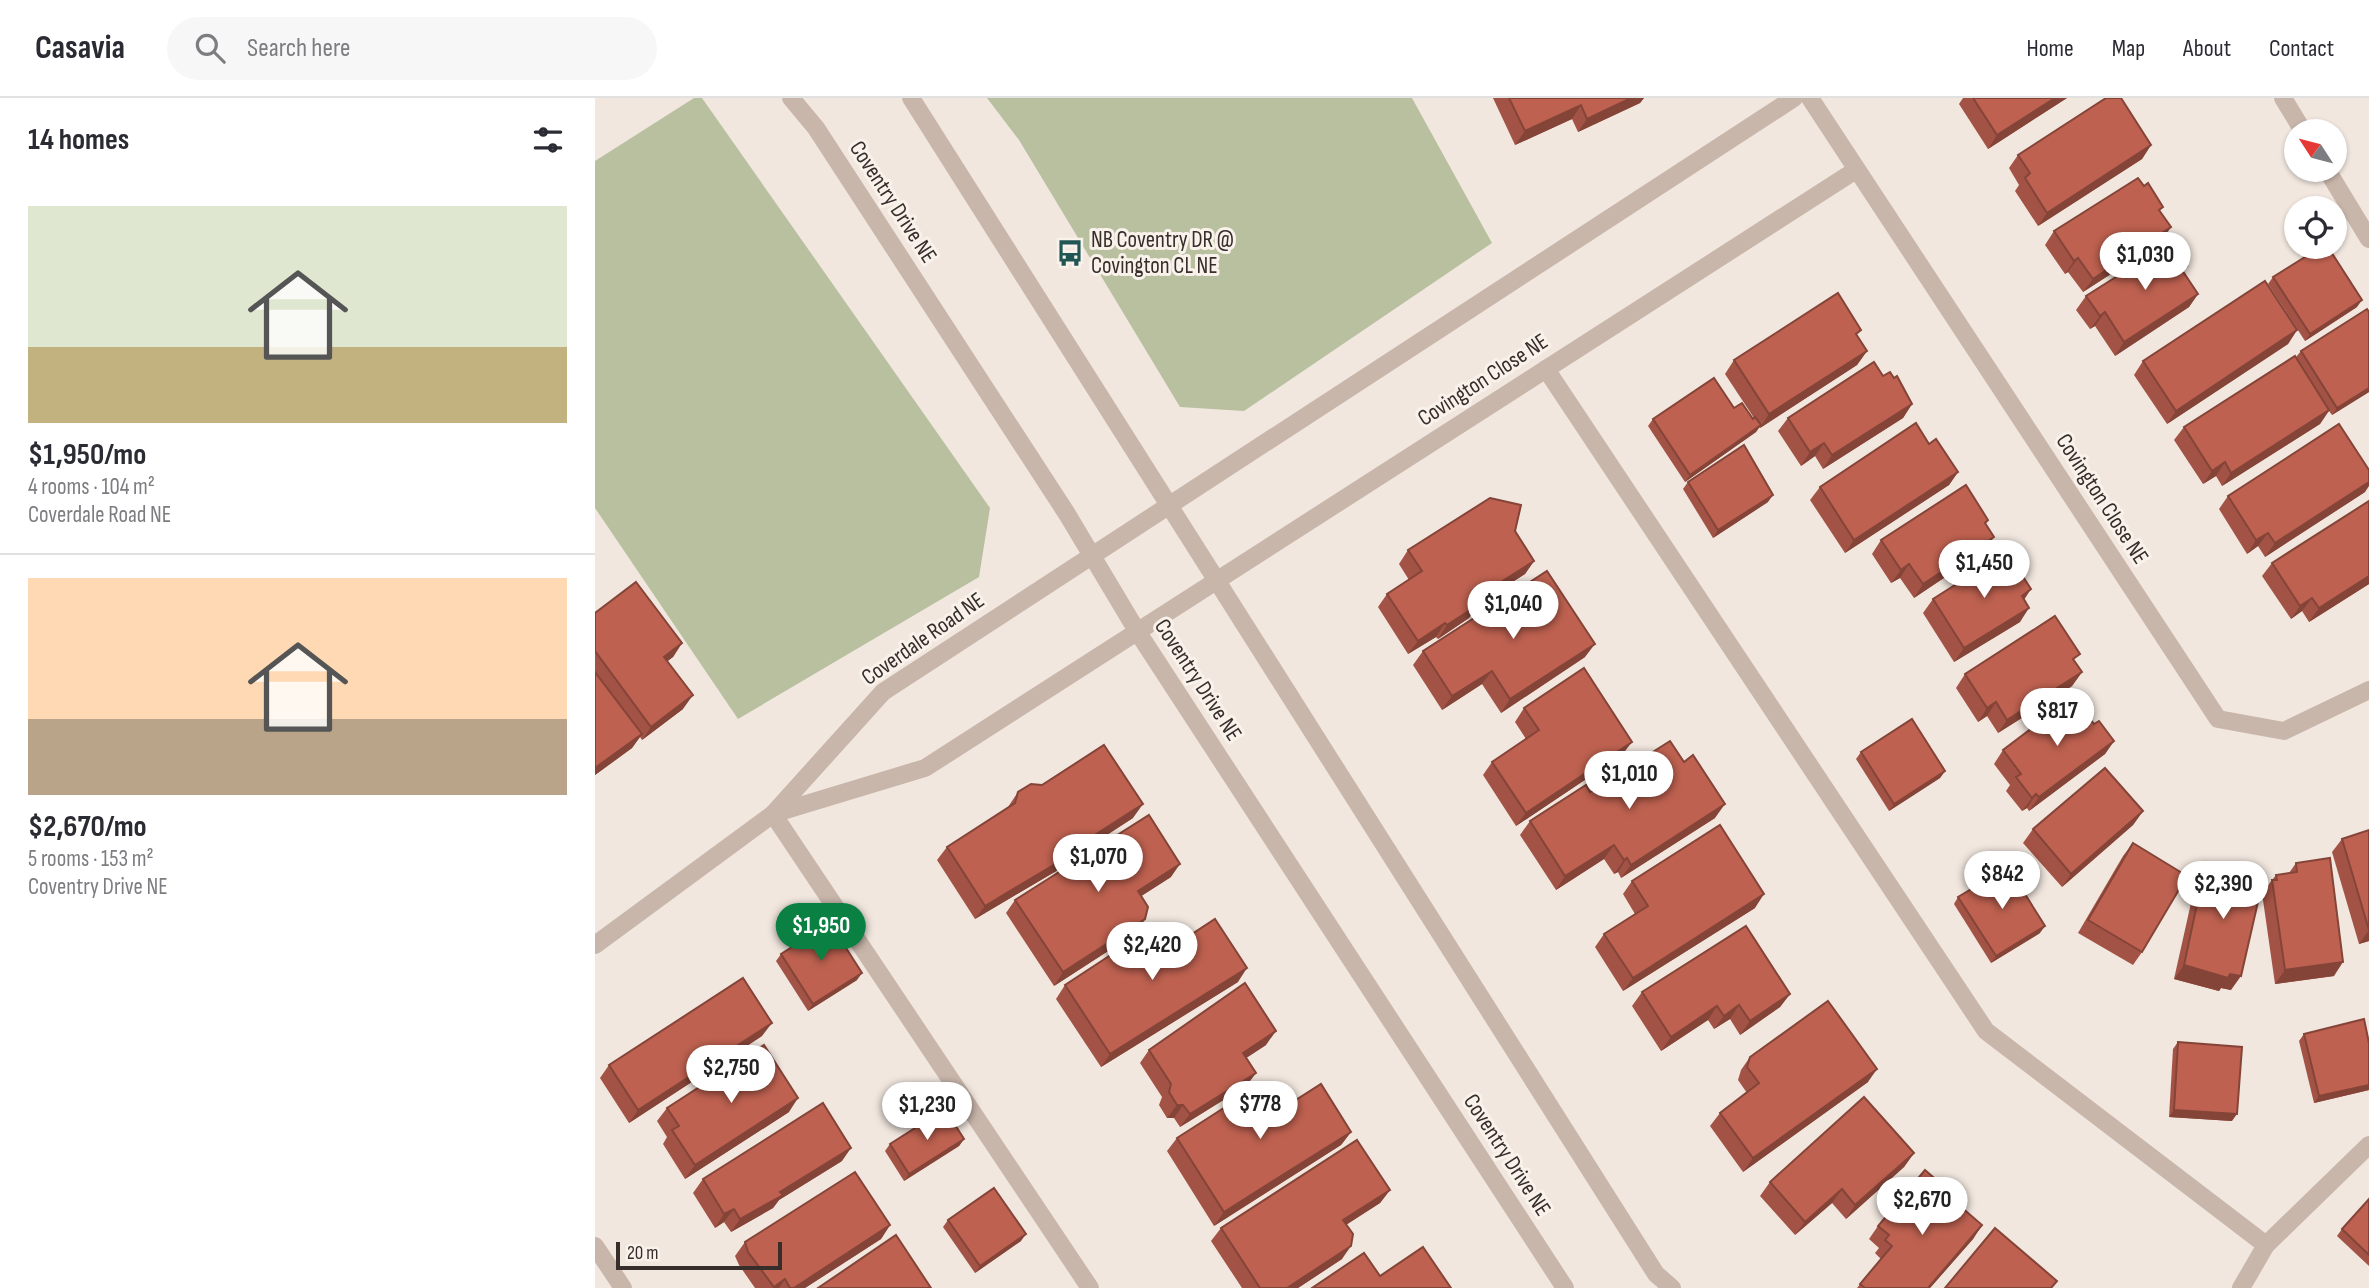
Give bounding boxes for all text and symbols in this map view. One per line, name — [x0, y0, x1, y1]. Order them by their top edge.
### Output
search box — [167, 17, 657, 80]
text: Casavia — [35, 28, 125, 68]
icon: search — [191, 29, 229, 67]
text: Search here — [247, 33, 350, 64]
text: Home — [2026, 34, 2074, 63]
text: Map — [2112, 34, 2145, 63]
text: About — [2183, 34, 2231, 63]
text: Contact — [2269, 34, 2334, 63]
north arrow — [2284, 119, 2347, 182]
map controls — [2284, 119, 2347, 259]
icon: filters — [529, 121, 567, 159]
text: 14 homes — [28, 122, 129, 158]
street label: Coventry Drive NE — [843, 136, 943, 268]
button: locate — [2284, 196, 2347, 259]
place label: NB Coventry DR @ Covington CL NE — [1091, 226, 1234, 280]
pin: $1,030 — [2088, 232, 2202, 292]
bus stop icon: NB Coventry DR @ Covington CL NE — [1055, 238, 1085, 268]
text: $1,030 — [2116, 241, 2174, 269]
icon: home — [235, 252, 361, 378]
street label: Covington Close NE — [1413, 328, 1553, 432]
street label: Covington Close NE — [2050, 429, 2154, 569]
text: $1,950/mo — [28, 437, 146, 473]
text: 4 rooms · 104 m² — [28, 473, 155, 501]
text: Coverdale Road NE — [28, 501, 171, 529]
pin: $1,450 — [1927, 540, 2041, 600]
text: $1,450 — [1955, 549, 2013, 577]
pin: $1,040 — [1456, 582, 1570, 641]
street label: Coverdale Road NE — [856, 586, 990, 692]
text: $1,040 — [1483, 590, 1543, 618]
street label: Coventry Drive NE — [1148, 614, 1248, 746]
icon: home — [235, 624, 361, 750]
pin: $817 — [2016, 688, 2098, 748]
text: $817 — [2036, 697, 2078, 725]
pin: $1,010 — [1572, 752, 1686, 811]
text: $1,010 — [1600, 760, 1658, 788]
text: $2,670/mo — [28, 809, 147, 845]
pin: $1,070 — [1041, 834, 1155, 894]
text: $1,070 — [1069, 843, 1127, 871]
text: 5 rooms · 153 m² — [28, 845, 154, 873]
pin: $842 — [1961, 852, 2043, 911]
text: $842 — [1980, 860, 2024, 888]
pin: $2,390 — [2166, 862, 2280, 921]
text: $2,390 — [2193, 870, 2253, 898]
text: Coventry Drive NE — [28, 873, 168, 901]
pin: $1,950 — [764, 904, 878, 963]
text: $1,950 — [792, 912, 850, 940]
pin: $2,420 — [1095, 922, 1209, 982]
text: $2,420 — [1122, 931, 1182, 959]
pin: $2,750 — [674, 1046, 788, 1105]
text: $2,750 — [702, 1054, 760, 1082]
pin: $1,230 — [870, 1082, 984, 1142]
pin: $778 — [1219, 1082, 1301, 1141]
street label: Coventry Drive NE — [1457, 1089, 1557, 1221]
text: $778 — [1239, 1090, 1281, 1118]
text: $1,230 — [898, 1091, 956, 1119]
pin: $2,670 — [1865, 1178, 1979, 1237]
text: $2,670 — [1893, 1186, 1951, 1214]
scale bar — [616, 1239, 782, 1271]
text: 20 m — [627, 1242, 659, 1265]

